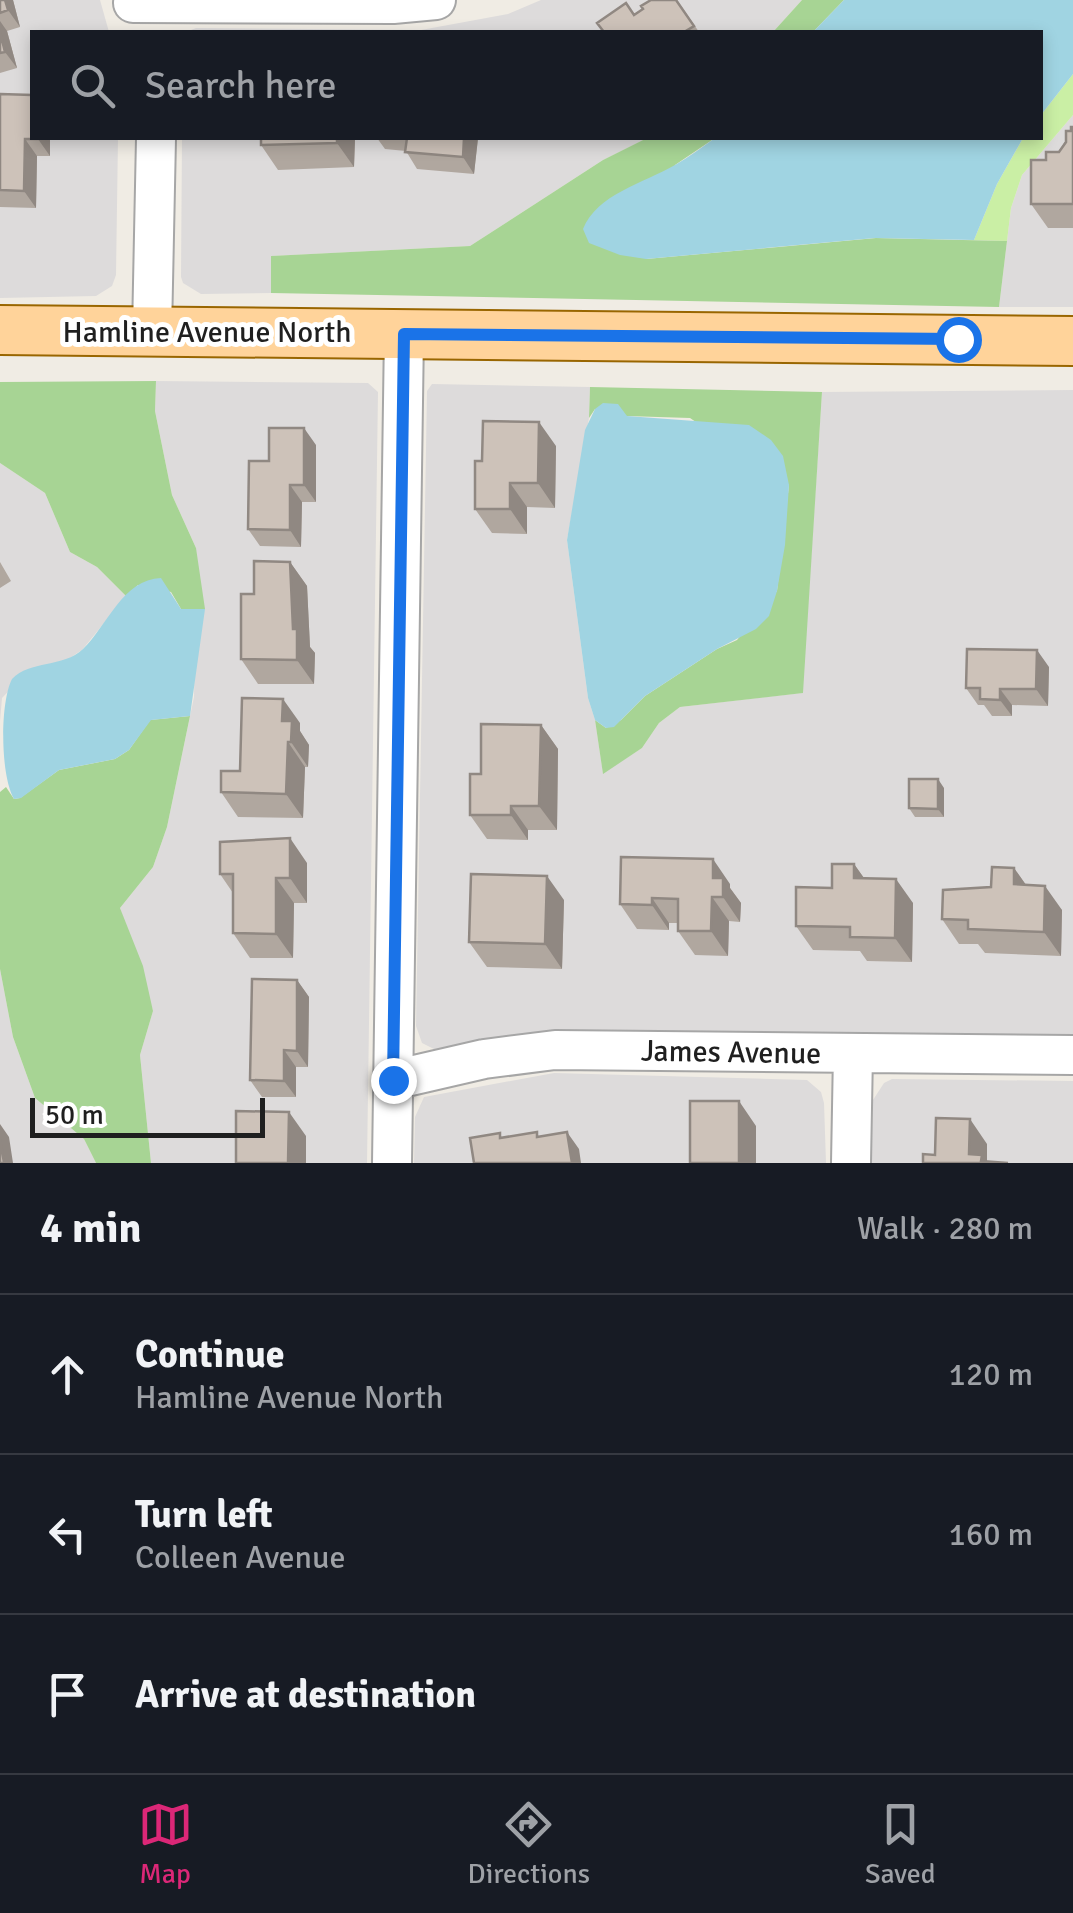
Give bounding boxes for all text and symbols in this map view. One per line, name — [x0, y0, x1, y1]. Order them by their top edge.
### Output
search box — [30, 30, 1043, 140]
icon: search — [65, 58, 120, 113]
text: Search here — [145, 62, 337, 109]
street label: Hamline Avenue North — [62, 314, 352, 351]
route start — [936, 317, 982, 363]
street label: James Avenue — [640, 1032, 821, 1073]
route end — [371, 1058, 417, 1104]
scale bar — [30, 1093, 265, 1138]
text: 50 m — [45, 1098, 104, 1132]
text: 4 min — [40, 1203, 141, 1254]
text: Walk · 280 m — [857, 1209, 1033, 1248]
text: Continue — [135, 1331, 285, 1378]
icon: ahead — [40, 1347, 95, 1402]
text: 120 m — [949, 1355, 1033, 1394]
text: Hamline Avenue North — [135, 1378, 443, 1417]
text: Turn left — [135, 1491, 273, 1538]
icon: left — [40, 1507, 95, 1562]
text: 160 m — [949, 1515, 1033, 1554]
text: Colleen Avenue — [135, 1538, 345, 1577]
icon: arrive — [40, 1667, 95, 1722]
text: Arrive at destination — [135, 1671, 476, 1718]
tab: Map — [138, 1797, 193, 1891]
tab: Directions — [468, 1797, 590, 1891]
tab: Saved — [865, 1797, 935, 1891]

